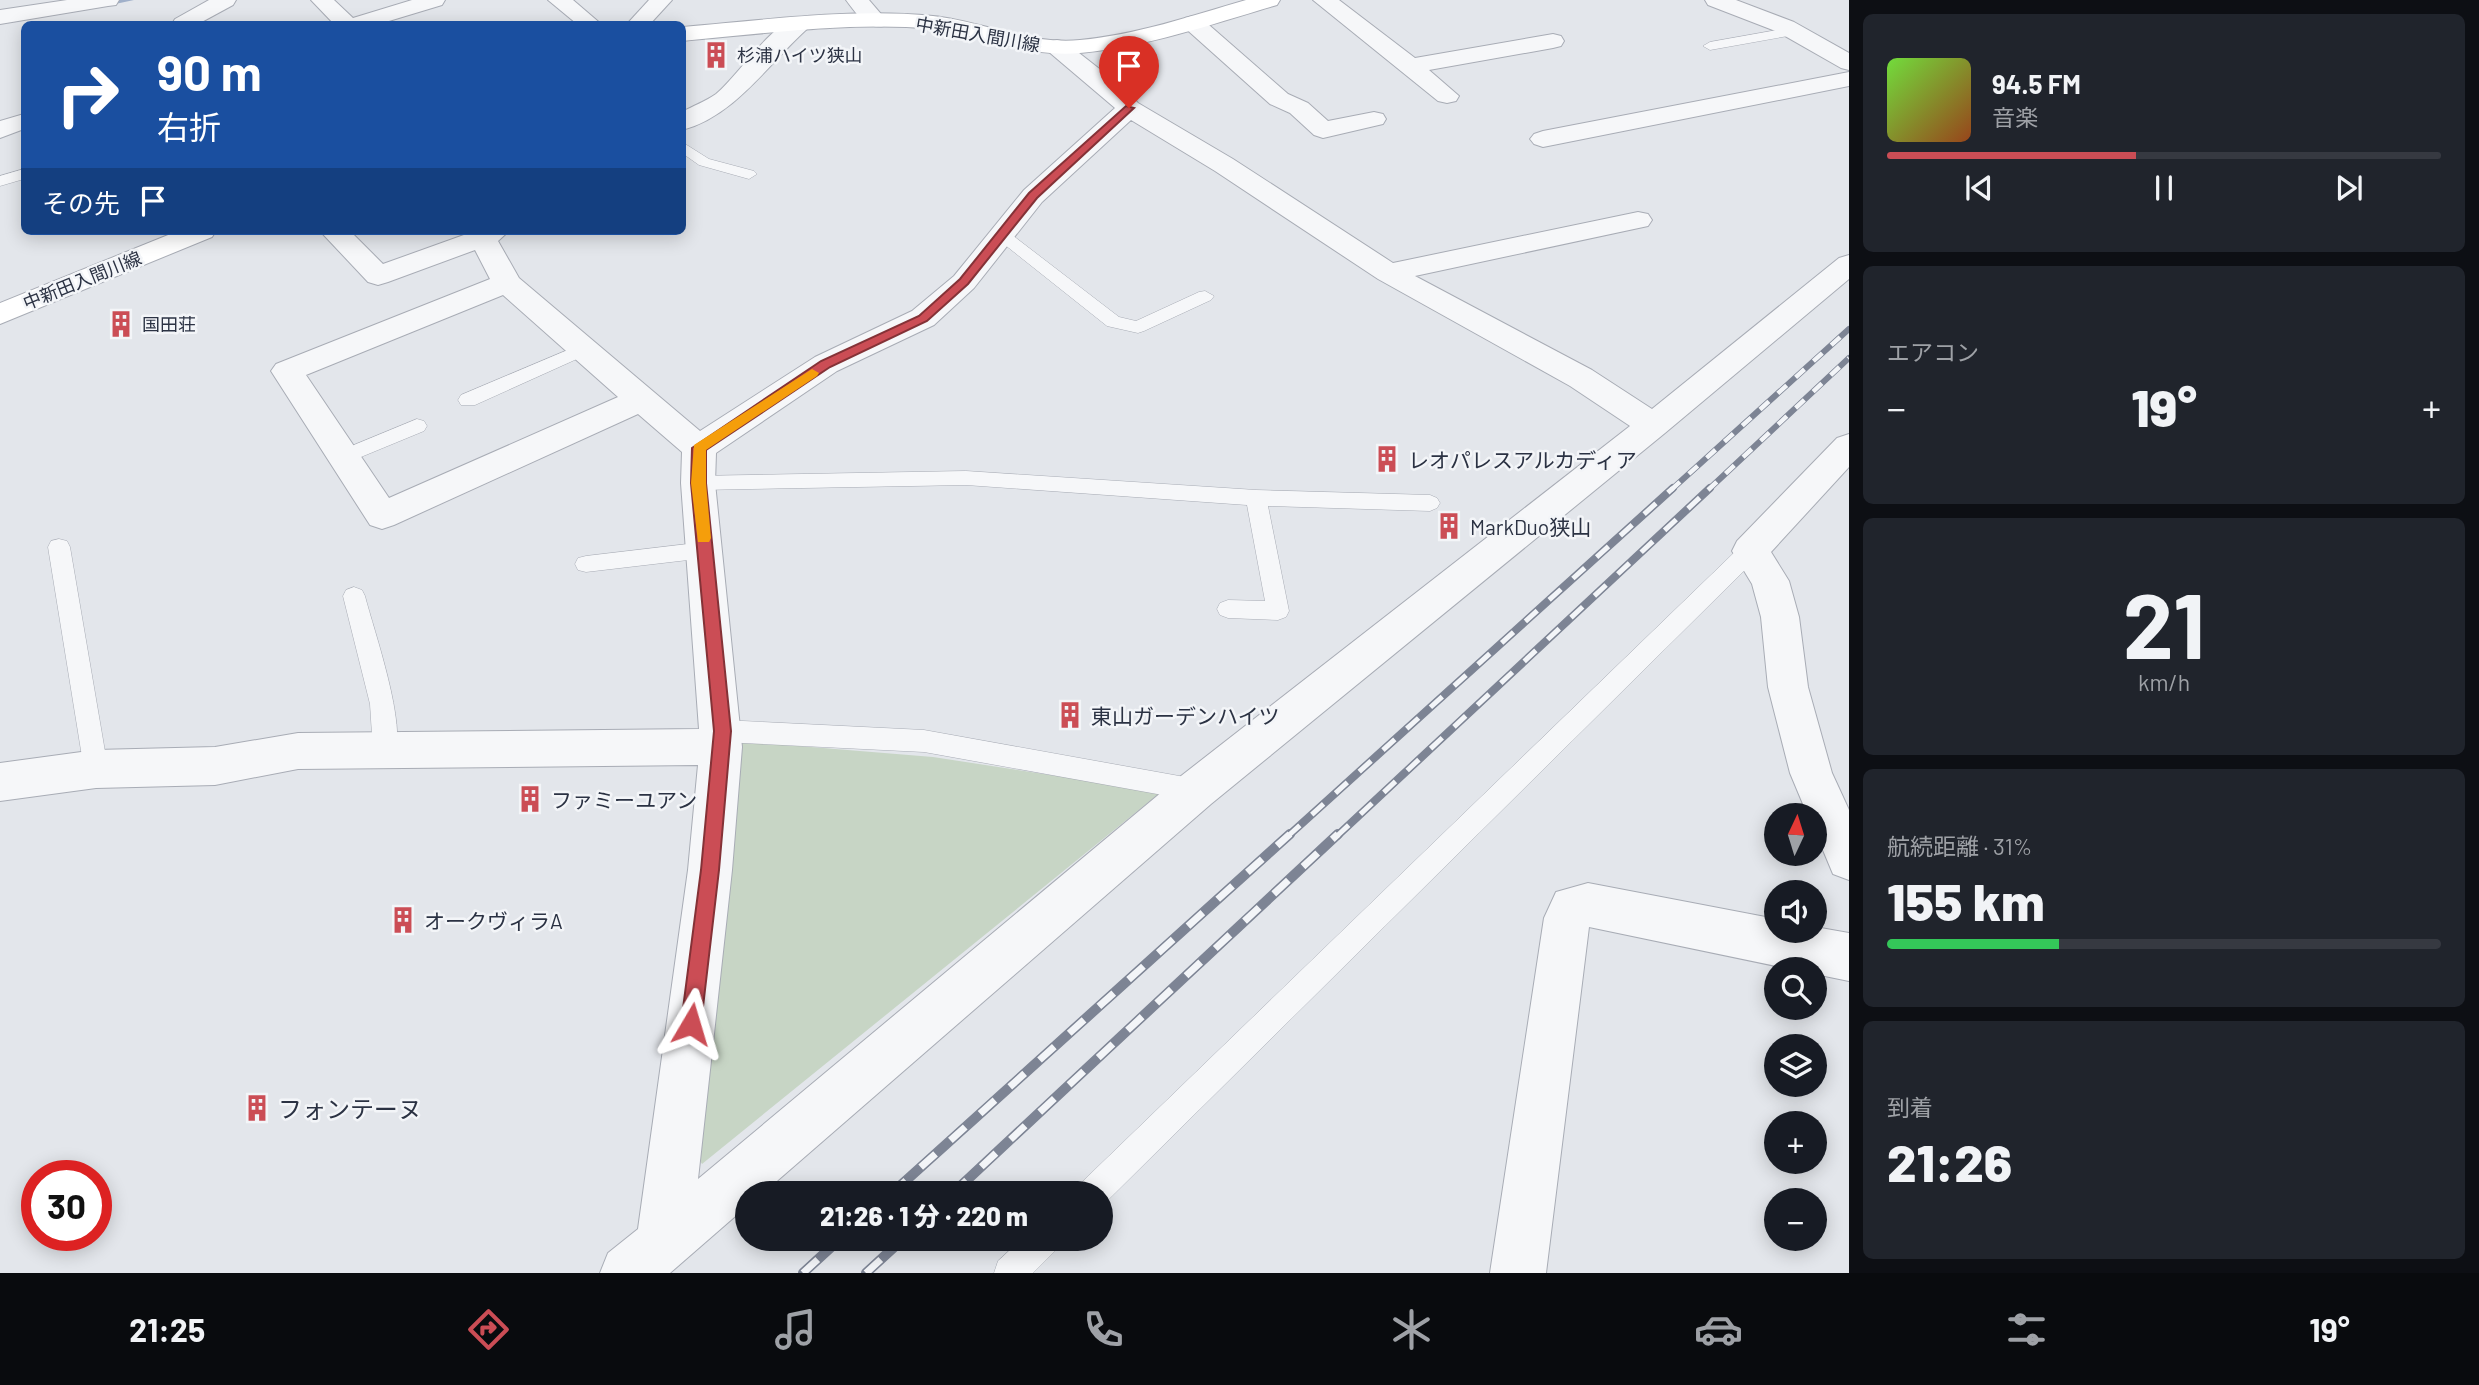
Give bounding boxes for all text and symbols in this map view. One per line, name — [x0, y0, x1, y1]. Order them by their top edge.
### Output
street label: 中新田入間川線 — [914, 12, 1042, 56]
pin — [1099, 36, 1159, 108]
building icon: 杉浦ハイツ狭山 — [701, 40, 731, 70]
text: 90 m — [157, 42, 262, 101]
place label: 杉浦ハイツ狭山 — [737, 44, 863, 66]
icon: arrive — [1110, 47, 1148, 85]
icon: right — [42, 49, 133, 140]
text: 94.5 FM — [1992, 68, 2081, 99]
text: 音楽 — [1992, 103, 2038, 131]
text: 右折 — [157, 107, 221, 145]
icon: previous — [1960, 169, 1998, 207]
icon: pause — [2145, 169, 2183, 207]
icon: next — [2330, 169, 2368, 207]
icon: arrive — [134, 182, 172, 220]
text: その先 — [42, 187, 120, 218]
street label: 中新田入間川線 — [19, 246, 145, 314]
building icon: 国田荘 — [106, 309, 136, 339]
place label: 国田荘 — [142, 313, 196, 335]
text: エアコン — [1887, 338, 1979, 366]
text: 19° — [2131, 375, 2197, 437]
text: − — [1887, 384, 1906, 430]
text: + — [2422, 384, 2441, 430]
building icon: レオパレスアルカディア — [1372, 444, 1402, 474]
place label: レオパレスアルカディア — [1408, 447, 1637, 472]
building icon: MarkDuo狭山 — [1434, 511, 1464, 541]
place label: MarkDuo狭山 — [1470, 514, 1591, 539]
text: 21 — [2123, 568, 2205, 677]
text: km/h — [2138, 668, 2190, 696]
building icon: 東山ガーデンハイツ — [1055, 700, 1085, 730]
place label: 東山ガーデンハイツ — [1091, 703, 1280, 728]
building icon: ファミーユアン — [515, 784, 545, 814]
place label: ファミーユアン — [551, 787, 697, 812]
north arrow — [1764, 803, 1827, 866]
map controls — [1764, 803, 1827, 1251]
text: 航続距離 · 31% — [1887, 832, 2032, 860]
text: 155 km — [1887, 869, 2045, 931]
button: sound — [1764, 880, 1827, 943]
building icon: オークヴィラA — [388, 905, 418, 935]
place label: オークヴィラA — [424, 908, 563, 933]
button: search — [1764, 957, 1827, 1020]
position arrow — [654, 987, 728, 1061]
button: layers — [1764, 1034, 1827, 1097]
building icon: フォンテーヌ — [242, 1093, 272, 1123]
text: 到着 — [1887, 1093, 1933, 1121]
place label: フォンテーヌ — [278, 1094, 422, 1123]
button: + — [1764, 1111, 1827, 1174]
text: 21:26 — [1887, 1130, 2012, 1192]
speed limit sign: 30 — [21, 1160, 112, 1251]
button: − — [1764, 1188, 1827, 1251]
text: 21:26 · 1 分 · 220 m — [820, 1200, 1028, 1231]
icon: directions — [464, 1305, 513, 1354]
icon: music — [771, 1305, 820, 1354]
icon: phone — [1079, 1305, 1128, 1354]
icon: climate — [1387, 1305, 1436, 1354]
icon: car — [1694, 1305, 1743, 1354]
icon: filters — [2002, 1305, 2051, 1354]
text: 21:25 — [129, 1310, 205, 1348]
text: 19° — [2309, 1310, 2350, 1348]

